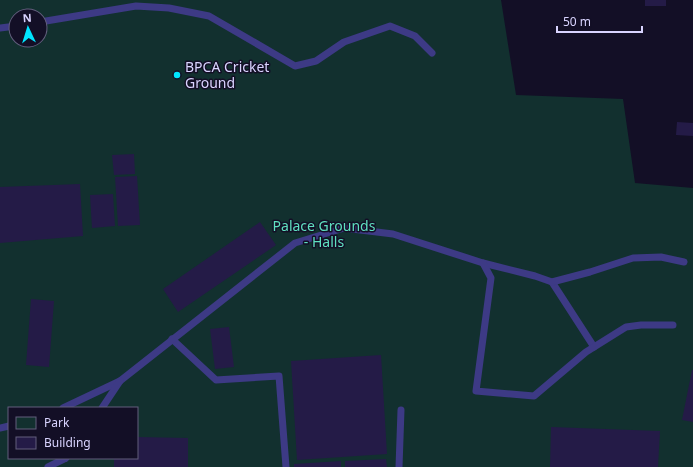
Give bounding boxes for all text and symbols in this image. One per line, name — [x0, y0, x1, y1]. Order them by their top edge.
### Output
north arrow — [8, 8, 48, 48]
scale bar — [557, 8, 642, 34]
text: N — [22, 10, 32, 25]
text: 50 m — [563, 13, 591, 30]
place label: BPCA Cricket Ground — [185, 57, 269, 92]
marker: BPCA Cricket Ground — [172, 70, 182, 80]
park label: Palace Grounds - Halls — [273, 216, 376, 251]
legend — [8, 407, 138, 459]
text: Park — [44, 414, 70, 431]
text: Building — [44, 434, 91, 451]

